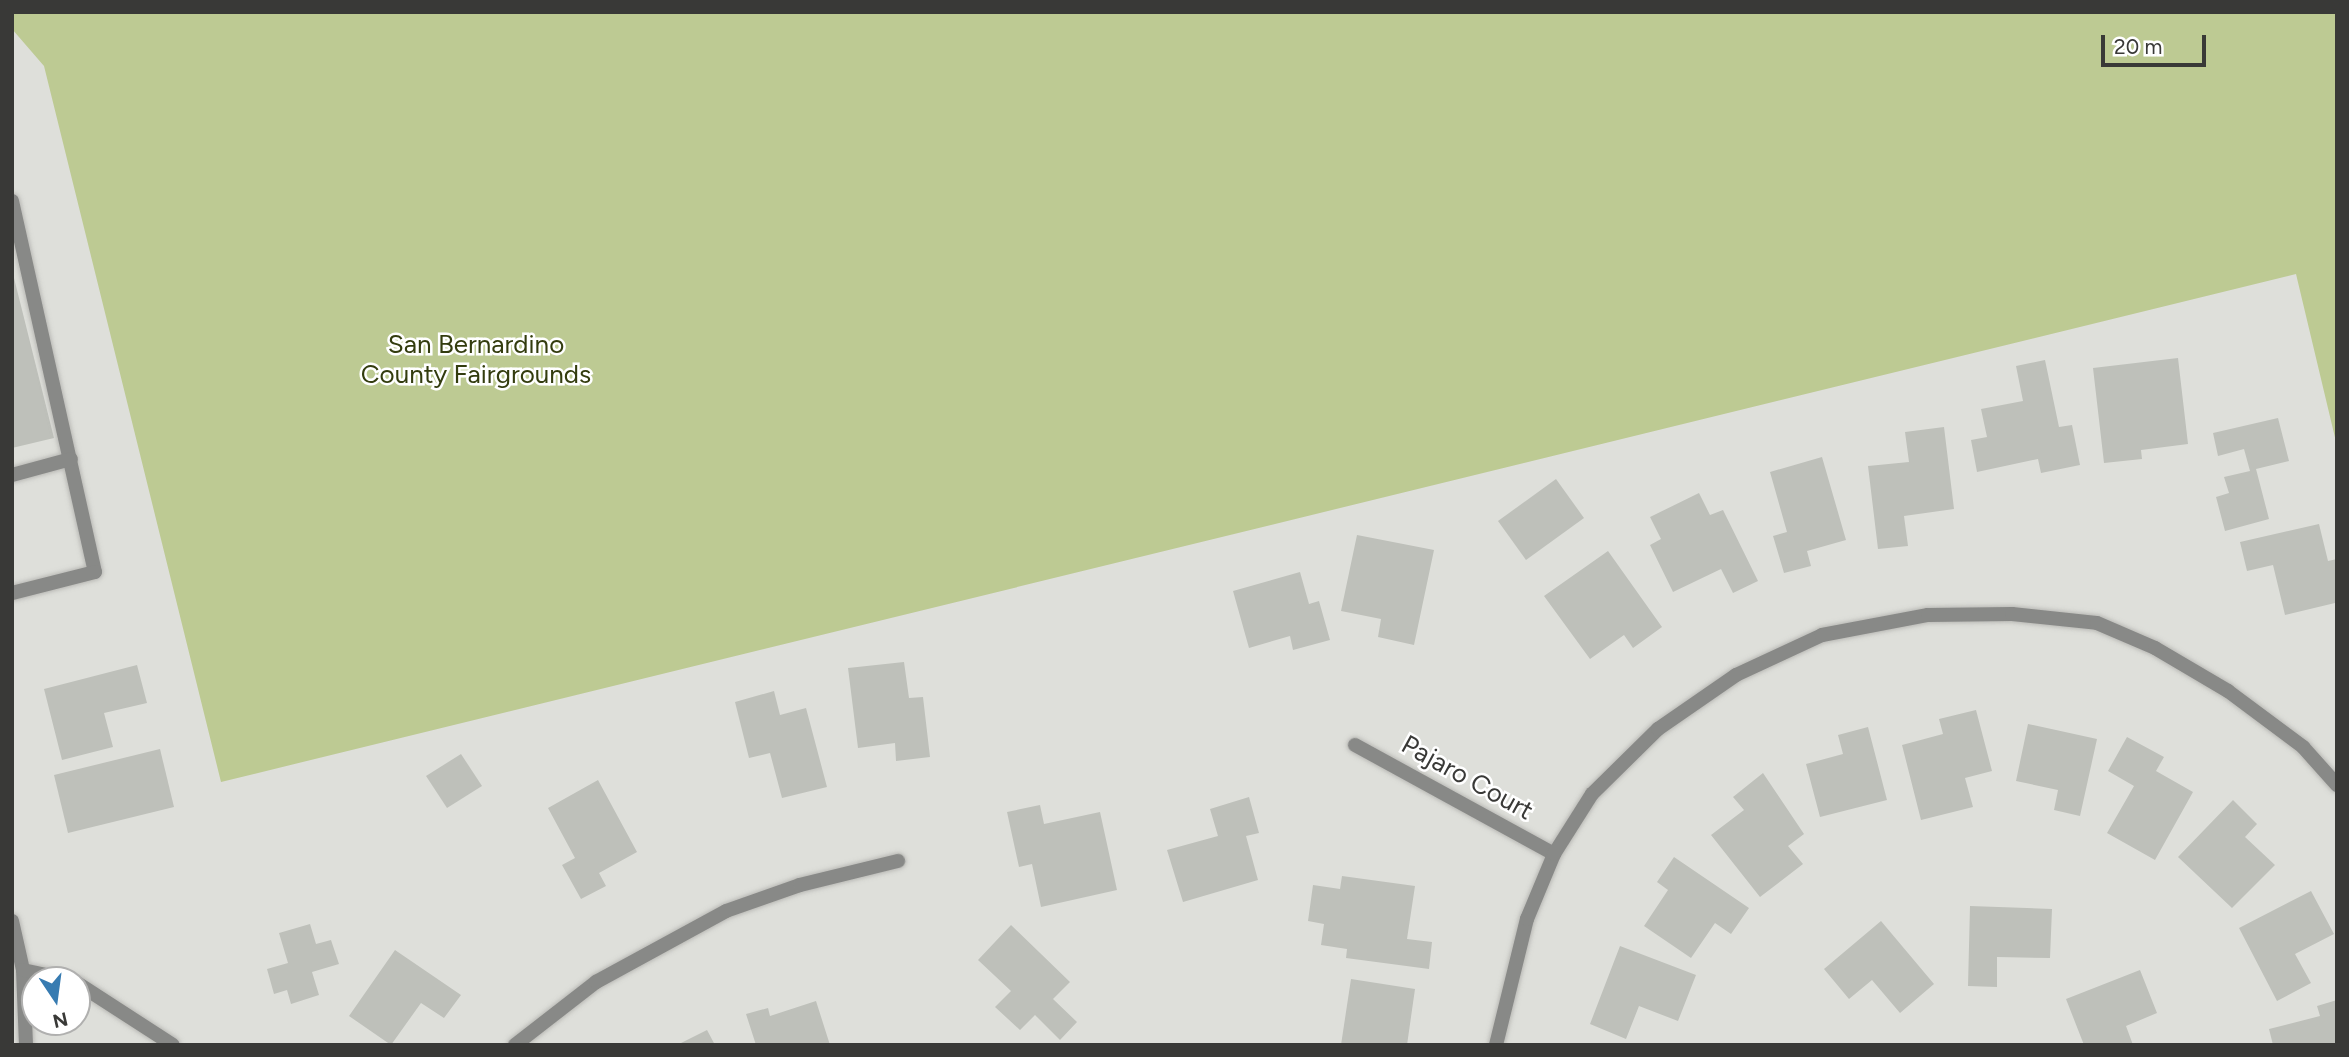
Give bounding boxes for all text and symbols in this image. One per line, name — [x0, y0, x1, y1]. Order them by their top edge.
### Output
scale bar — [2104, 21, 2209, 65]
text: 20 m — [2114, 34, 2162, 59]
park label: San Bernardino County Fairgrounds — [361, 329, 591, 390]
street label: Pajaro Court — [1396, 729, 1538, 827]
north arrow — [21, 966, 91, 1036]
text: N — [51, 1007, 70, 1033]

